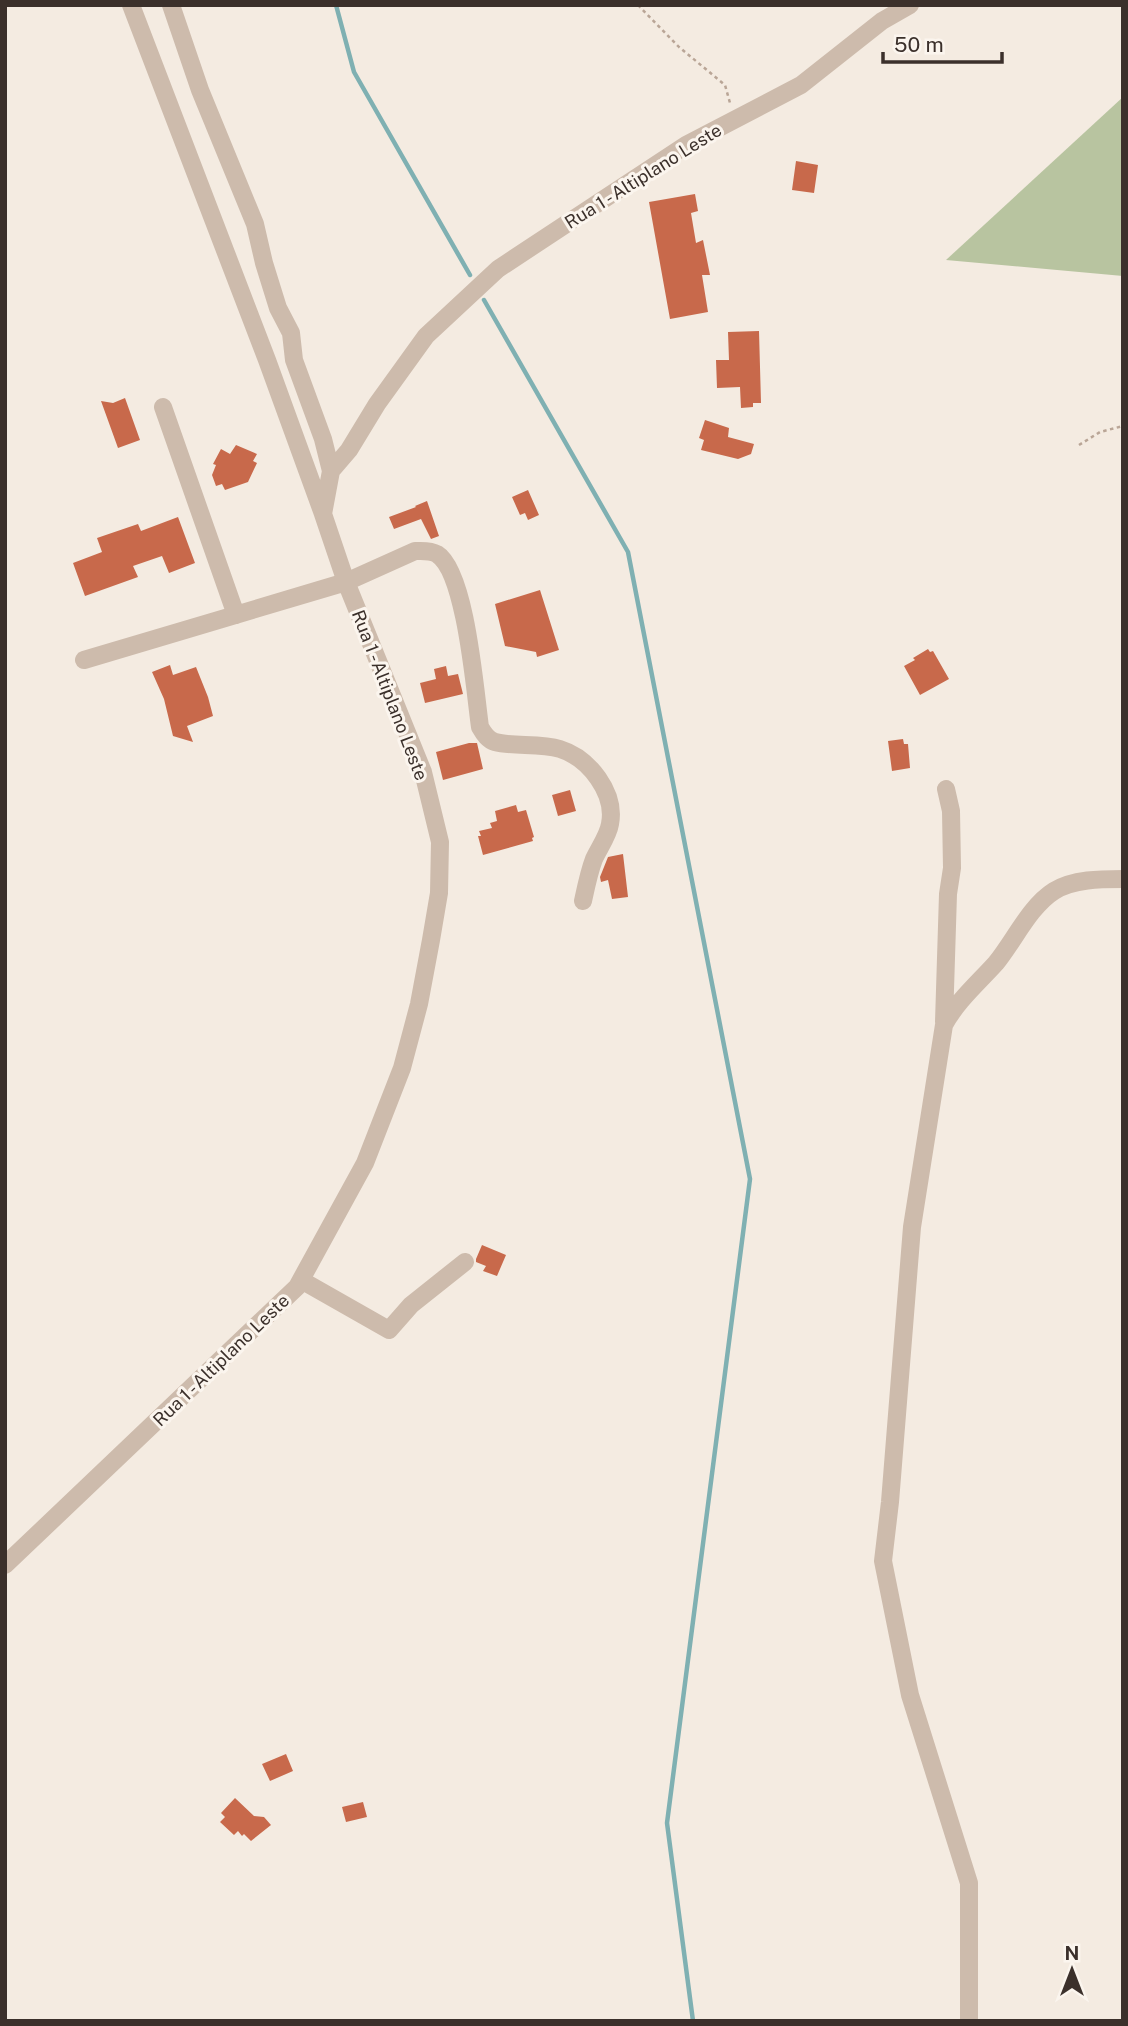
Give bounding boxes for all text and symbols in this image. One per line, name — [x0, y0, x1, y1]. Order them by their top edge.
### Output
scale bar — [883, 21, 1002, 65]
text: 50 m — [894, 32, 944, 57]
street label: Rua 1 - Altiplano Leste — [561, 119, 725, 233]
street label: Rua 1 - Altiplano Leste — [348, 607, 432, 783]
street label: Rua 1 - Altiplano Leste — [149, 1290, 293, 1430]
north arrow — [1037, 1935, 1107, 2005]
text: N — [1065, 1942, 1079, 1964]

